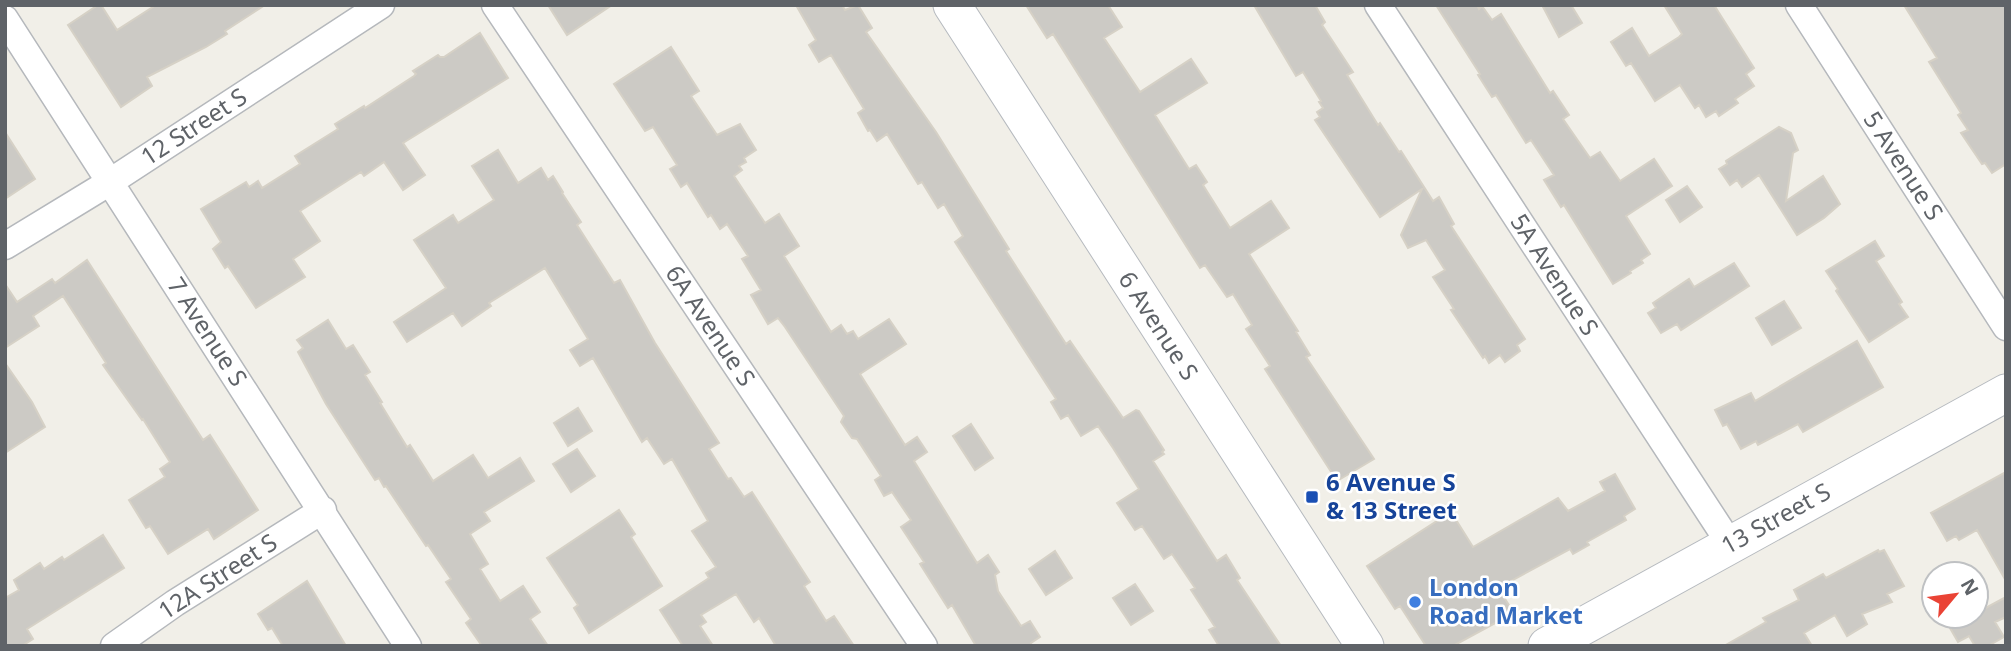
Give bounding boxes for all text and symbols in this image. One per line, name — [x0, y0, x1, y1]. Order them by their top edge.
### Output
street label: 12 Street S — [134, 79, 253, 172]
street label: 5 Avenue S — [1857, 104, 1952, 226]
street label: 5A Avenue S — [1504, 207, 1607, 341]
street label: 6A Avenue S — [659, 258, 764, 392]
street label: 6 Avenue S — [1112, 264, 1207, 386]
street label: 7 Avenue S — [161, 270, 256, 392]
place label: 6 Avenue S & 13 Street — [1326, 465, 1457, 526]
street label: 13 Street S — [1715, 474, 1836, 561]
marker: 6 Avenue S & 13 Street — [1304, 489, 1320, 505]
street label: 12A Street S — [151, 525, 283, 626]
north arrow — [1920, 560, 1990, 630]
place label: London Road Market — [1429, 570, 1583, 631]
text: N — [1955, 574, 1985, 600]
marker: London Road Market — [1407, 594, 1423, 610]

